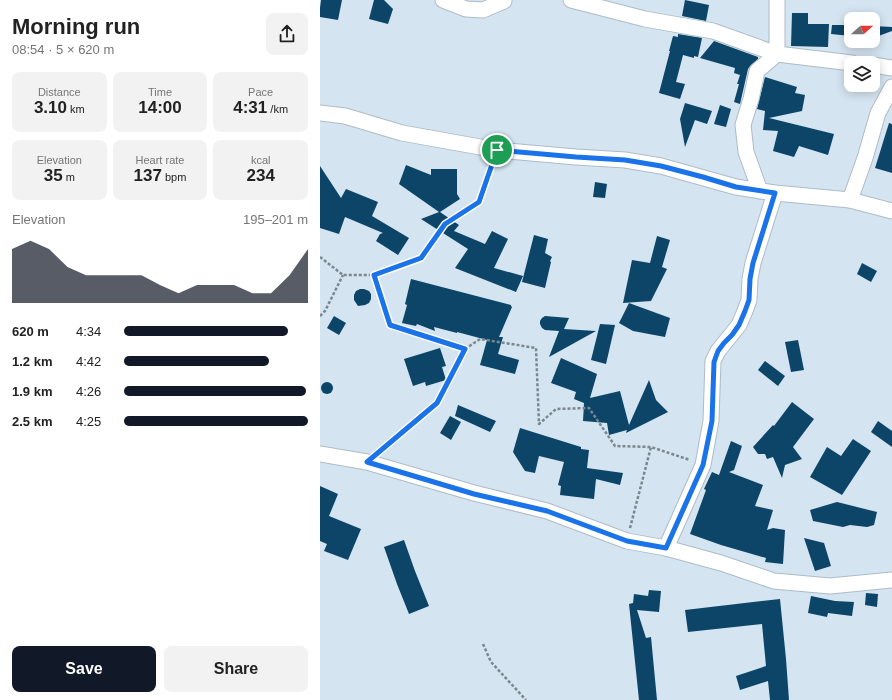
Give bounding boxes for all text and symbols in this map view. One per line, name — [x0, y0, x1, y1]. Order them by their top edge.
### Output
north arrow — [844, 12, 880, 48]
map controls — [844, 12, 880, 92]
button: share — [266, 13, 308, 55]
text: Morning run — [12, 14, 140, 39]
text: 08:54 · 5 × 620 m — [12, 42, 114, 57]
button: layers — [844, 56, 880, 92]
text: Distance — [38, 86, 81, 98]
text: Time — [148, 86, 172, 98]
text: Pace — [248, 86, 273, 98]
text: 3.10 — [34, 98, 67, 117]
text: 14:00 — [138, 98, 182, 117]
text: 4:31 — [233, 98, 267, 117]
text: km — [67, 103, 85, 115]
text: /km — [267, 103, 288, 115]
pin — [480, 133, 514, 167]
icon: arrive — [486, 139, 508, 161]
text: Elevation — [37, 154, 82, 166]
text: Heart rate — [136, 154, 184, 166]
text: kcal — [251, 154, 270, 166]
text: 35 — [44, 166, 63, 185]
text: 137 — [134, 166, 162, 185]
text: 234 — [246, 166, 275, 185]
text: m — [63, 171, 75, 183]
text: bpm — [162, 171, 186, 183]
text: Elevation — [12, 212, 65, 227]
text: 195–201 m — [243, 212, 308, 227]
text: 620 m — [12, 324, 49, 339]
text: 4:34 — [76, 324, 101, 339]
text: 1.2 km — [12, 354, 52, 369]
text: 4:42 — [76, 354, 101, 369]
text: 1.9 km — [12, 384, 52, 399]
text: 4:26 — [76, 384, 101, 399]
text: 2.5 km — [12, 414, 52, 429]
text: 4:25 — [76, 414, 101, 429]
button: Save — [12, 646, 156, 692]
button: Share — [164, 646, 308, 692]

